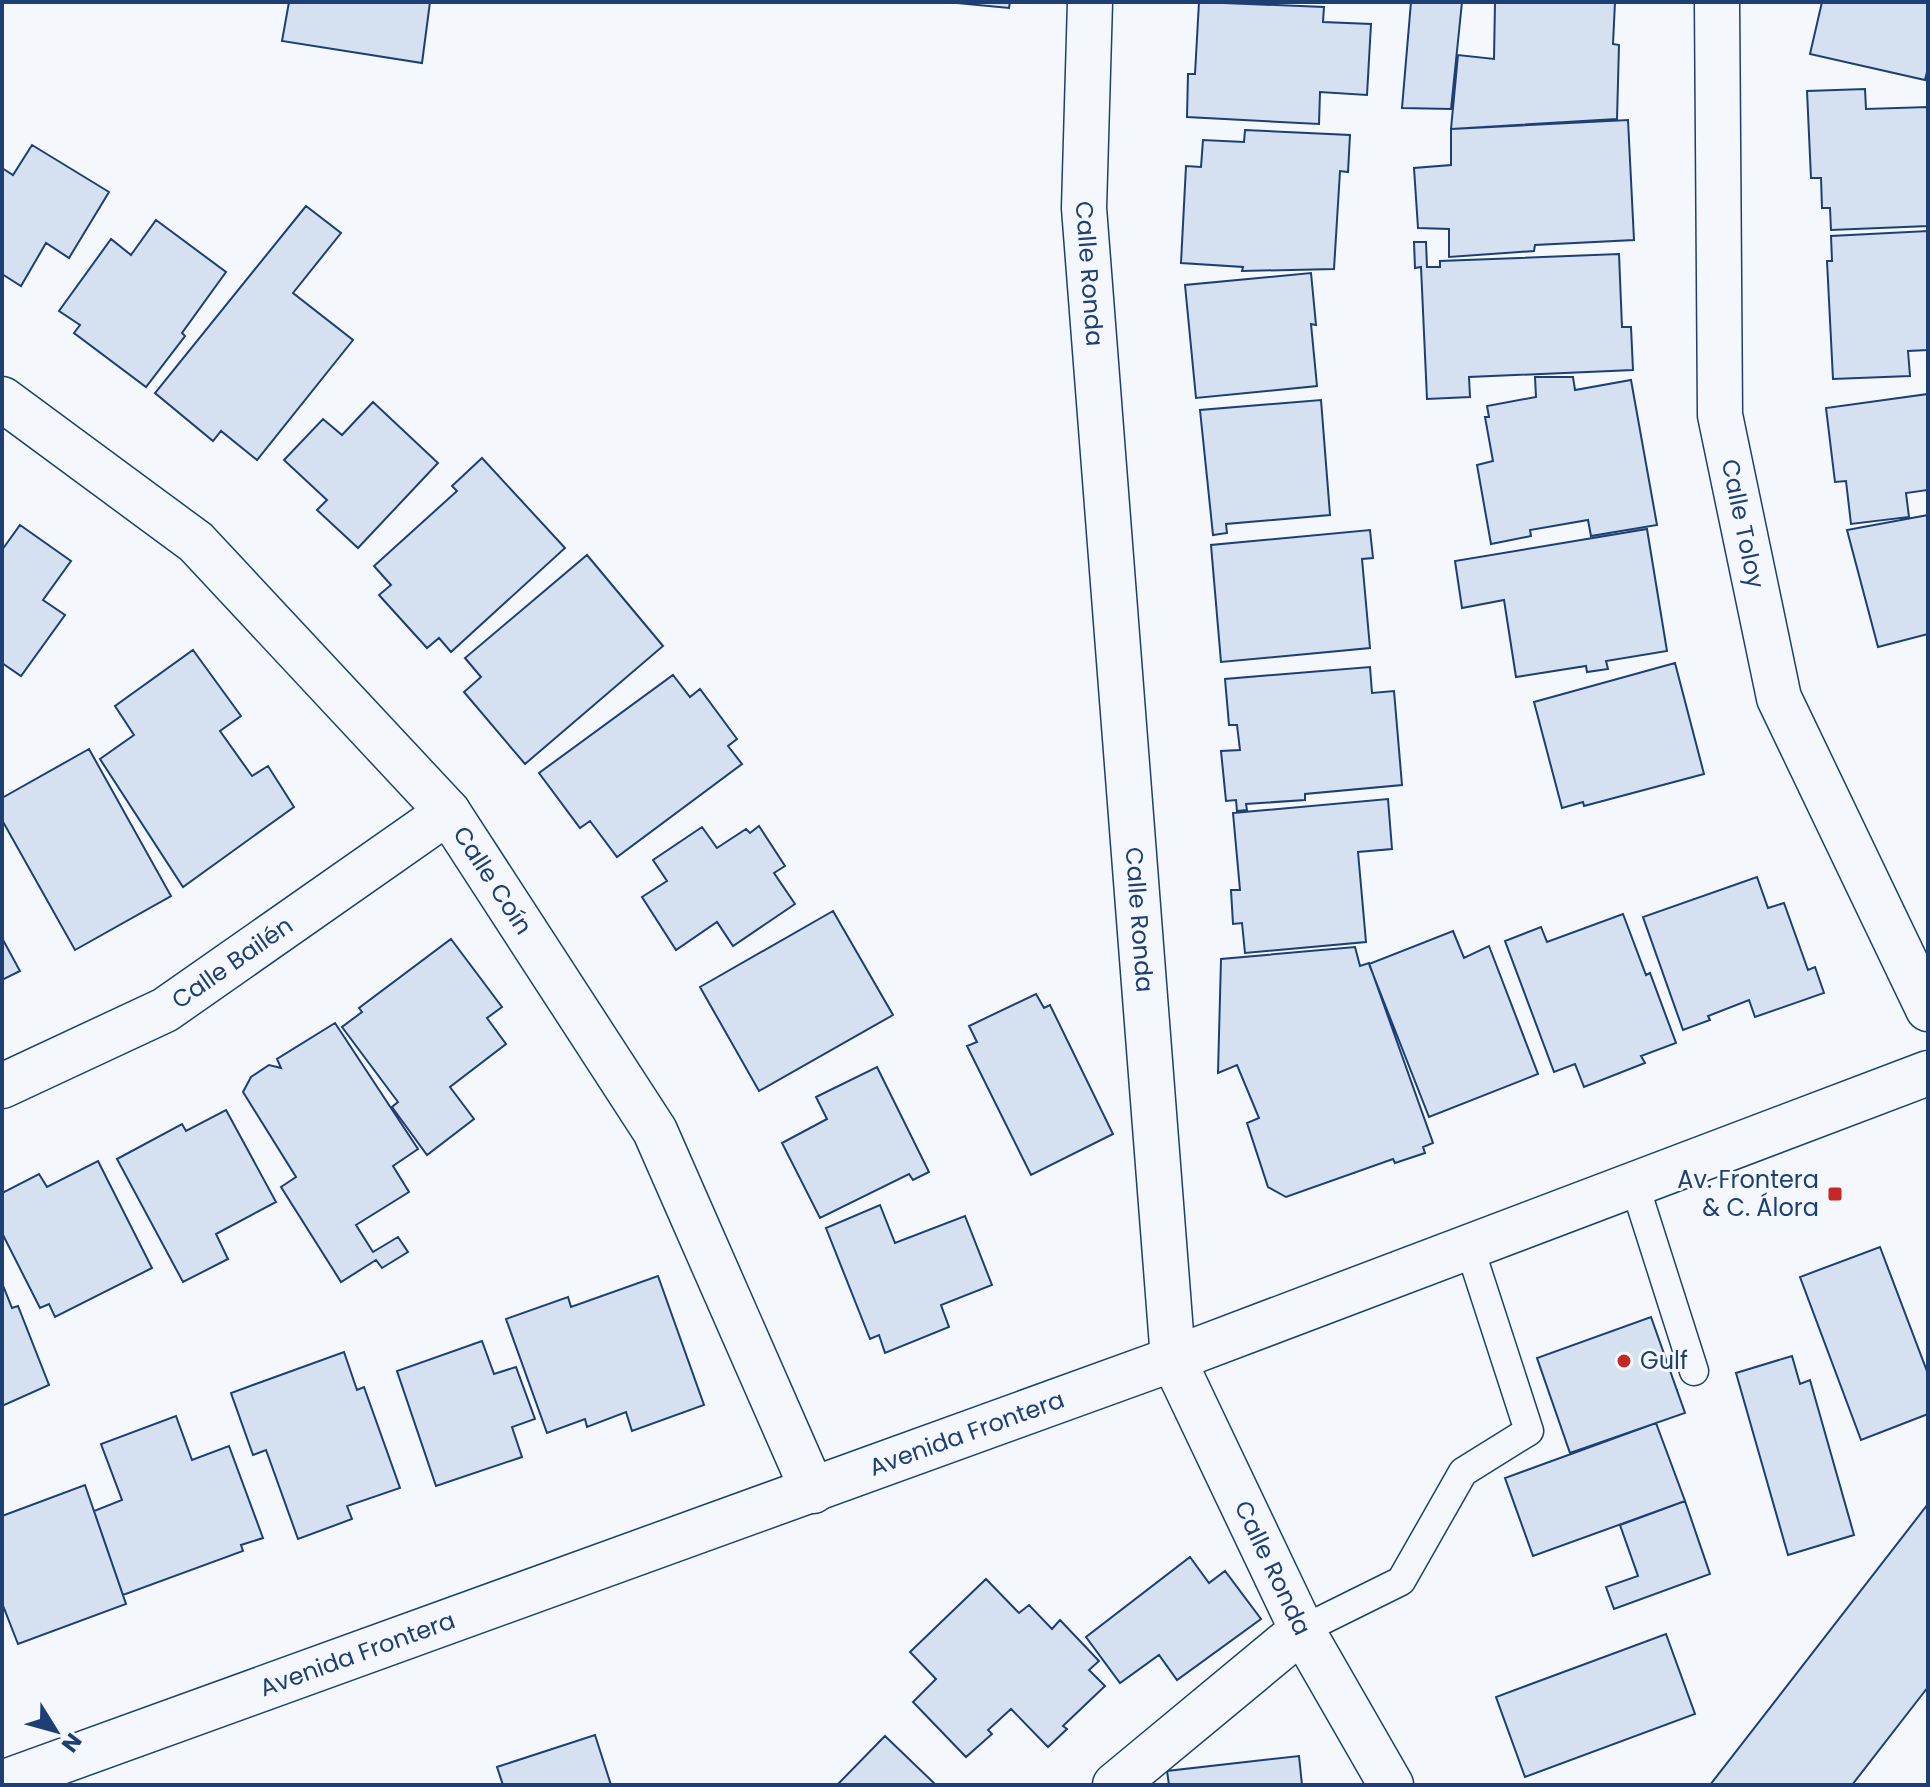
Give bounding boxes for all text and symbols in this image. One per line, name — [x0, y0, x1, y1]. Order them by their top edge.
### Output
street label: Calle Ronda — [1068, 200, 1112, 348]
street label: Calle Toloy — [1714, 456, 1773, 592]
street label: Calle Coín — [446, 820, 540, 941]
street label: Calle Ronda — [1117, 846, 1162, 994]
street label: Calle Bailén — [165, 909, 299, 1016]
place label: Av. Frontera & C. Álora — [1677, 1163, 1819, 1224]
marker: Av. Frontera & C. Álora — [1826, 1185, 1844, 1203]
place label: Gulf — [1640, 1344, 1688, 1377]
marker: Gulf — [1615, 1352, 1633, 1370]
street label: Avenida Frontera — [864, 1383, 1069, 1484]
street label: Calle Ronda — [1227, 1495, 1319, 1641]
street label: Avenida Frontera — [255, 1603, 459, 1704]
north arrow — [16, 1691, 96, 1771]
text: N — [54, 1727, 89, 1759]

